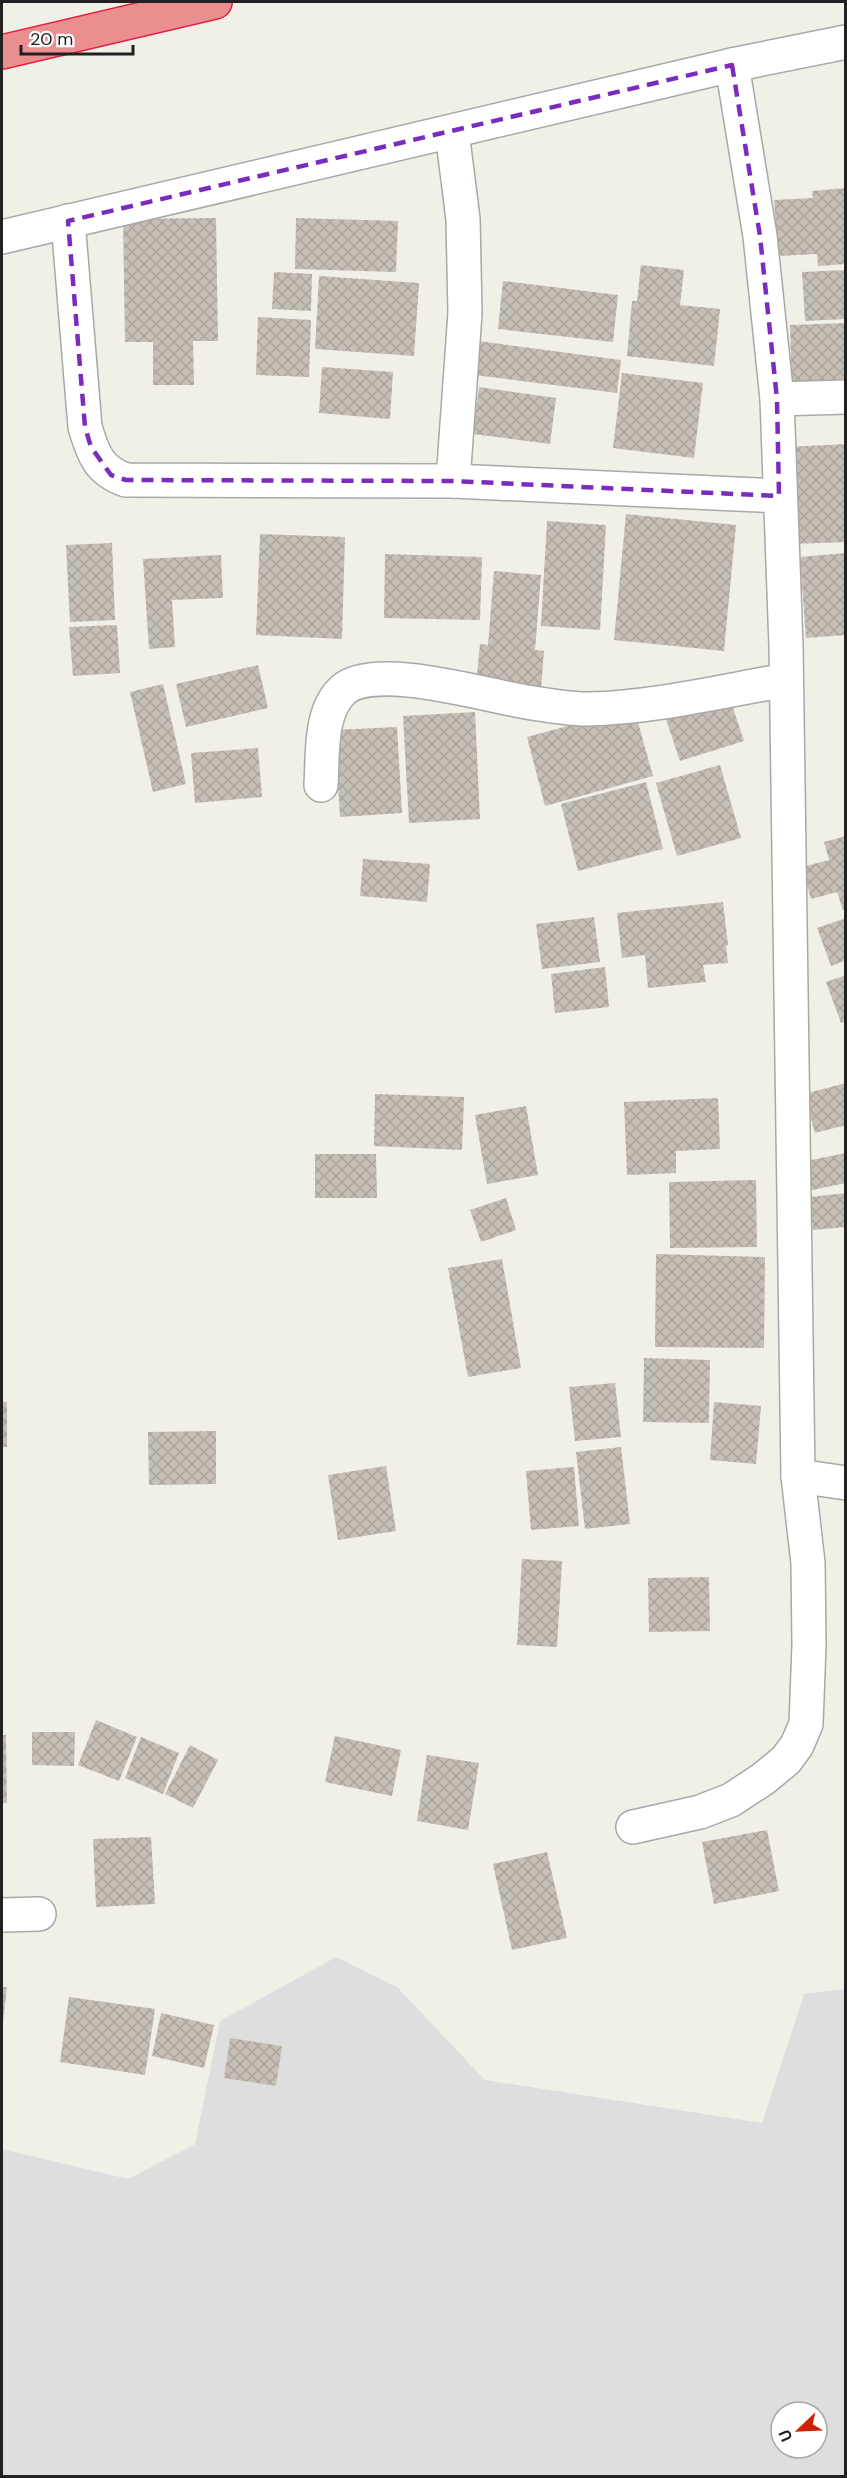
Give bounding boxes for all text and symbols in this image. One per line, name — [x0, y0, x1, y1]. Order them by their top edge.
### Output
scale bar — [21, 18, 134, 56]
text: 20 m — [30, 27, 73, 51]
north arrow — [769, 2400, 829, 2460]
text: U — [774, 2427, 797, 2445]

